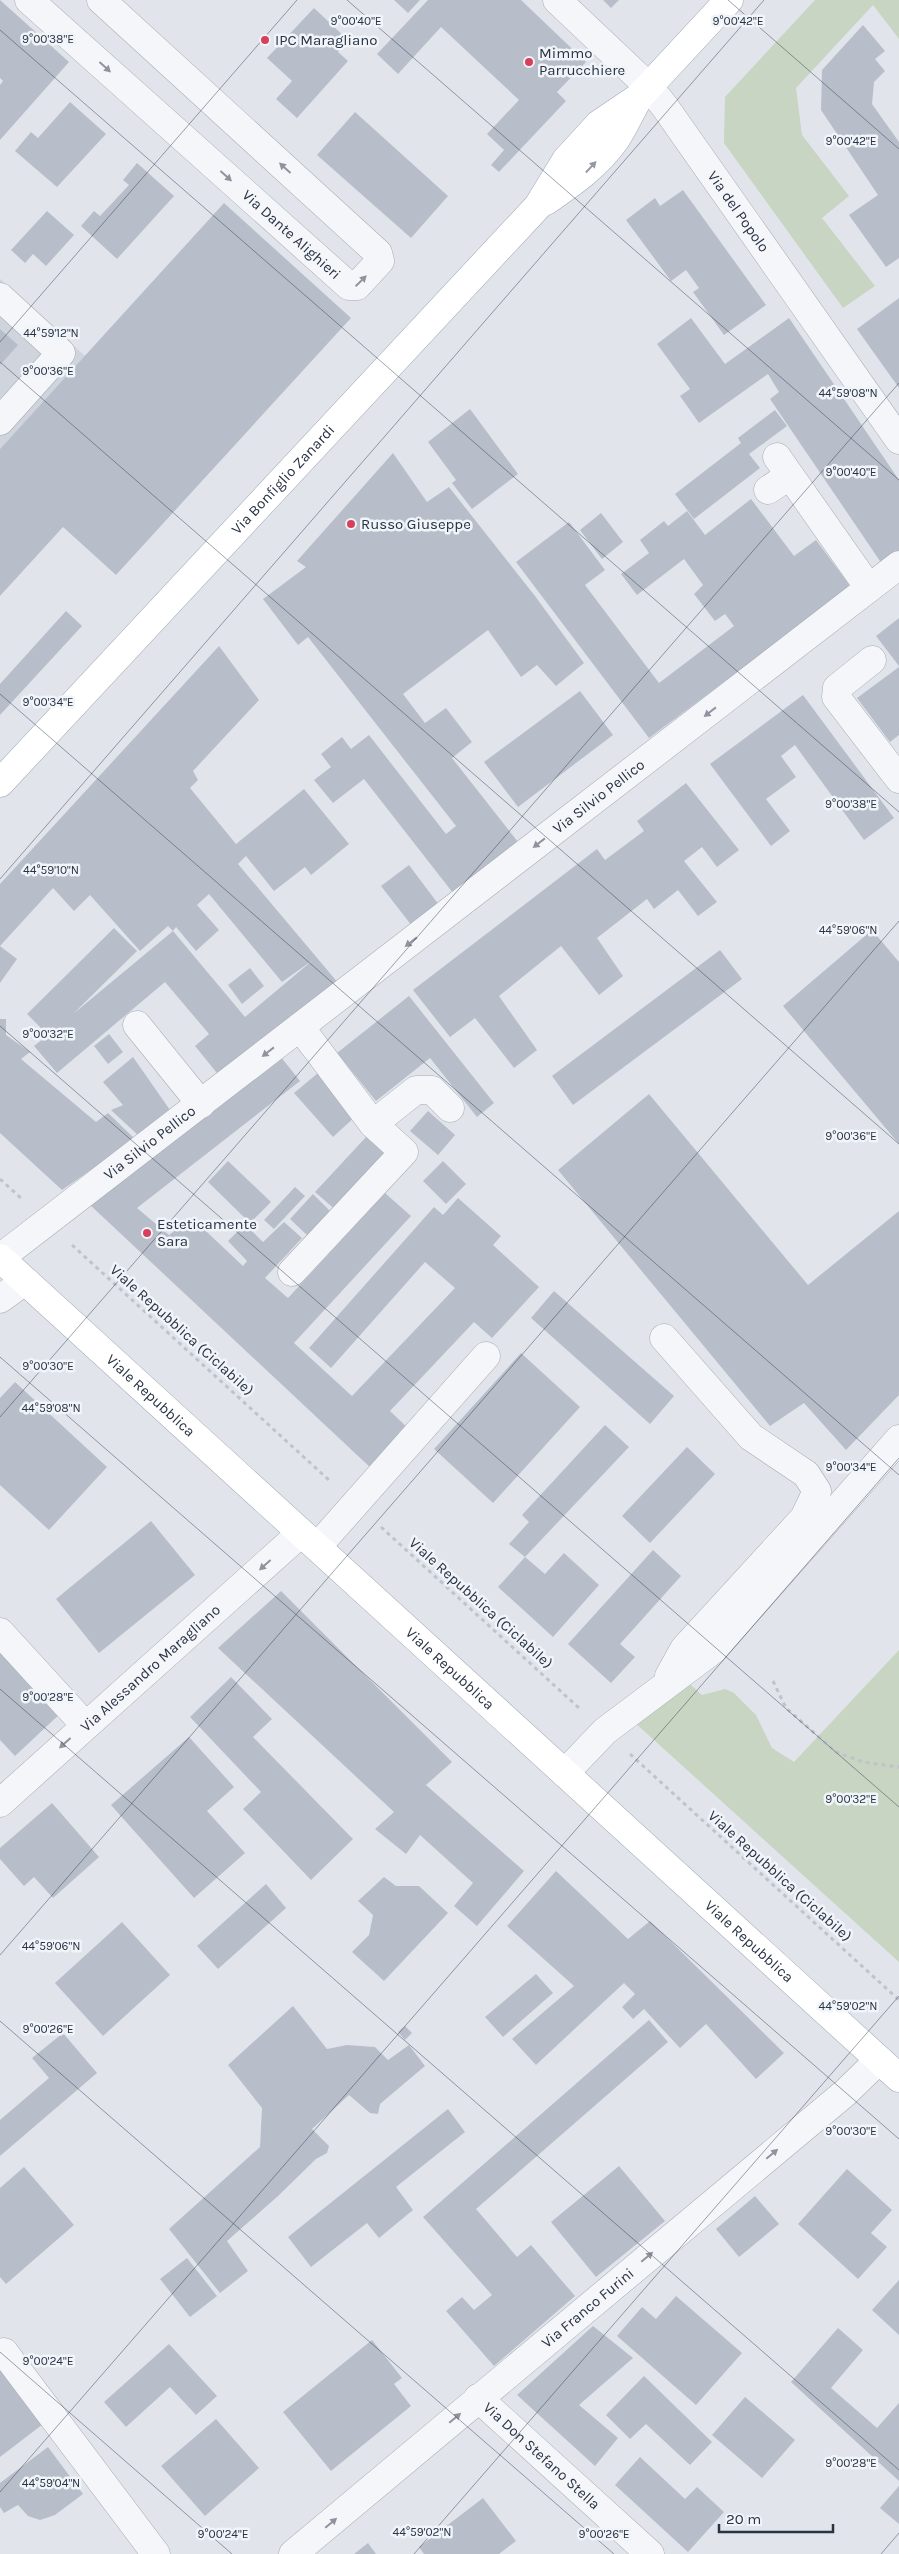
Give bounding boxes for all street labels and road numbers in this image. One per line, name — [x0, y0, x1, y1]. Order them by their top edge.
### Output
street label: Via del Popolo — [704, 167, 773, 256]
street label: Via Dante Alighieri — [239, 186, 344, 283]
street label: Via Bonfiglio Zanardi — [228, 421, 338, 538]
street label: Via Silvio Pellico — [549, 755, 648, 838]
street label: Via Silvio Pellico — [100, 1102, 199, 1184]
street label: Viale Repubblica (Ciclabile) — [106, 1261, 258, 1399]
street label: Viale Repubblica — [102, 1350, 198, 1440]
street label: Viale Repubblica (Ciclabile) — [405, 1534, 557, 1672]
street label: Via Alessandro Maragliano — [77, 1601, 224, 1736]
street label: Viale Repubblica — [402, 1623, 498, 1713]
street label: Viale Repubblica (Ciclabile) — [704, 1807, 856, 1945]
street label: Viale Repubblica — [701, 1896, 797, 1986]
street label: Via Franco Furini — [538, 2264, 638, 2352]
street label: Via Don Stefano Stella — [480, 2398, 604, 2513]

